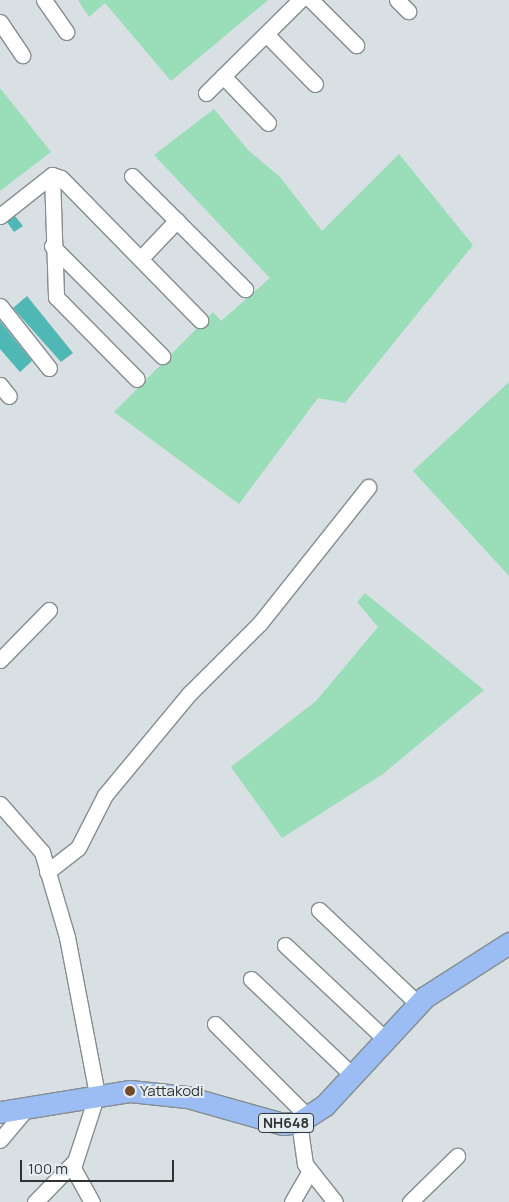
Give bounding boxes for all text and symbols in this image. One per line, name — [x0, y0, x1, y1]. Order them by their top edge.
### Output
place label: Yattakodi — [140, 1082, 203, 1100]
marker: Yattakodi — [124, 1085, 136, 1097]
road number: NH648 — [257, 1112, 315, 1134]
scale bar — [22, 1150, 176, 1182]
text: 100 m — [28, 1158, 68, 1179]

